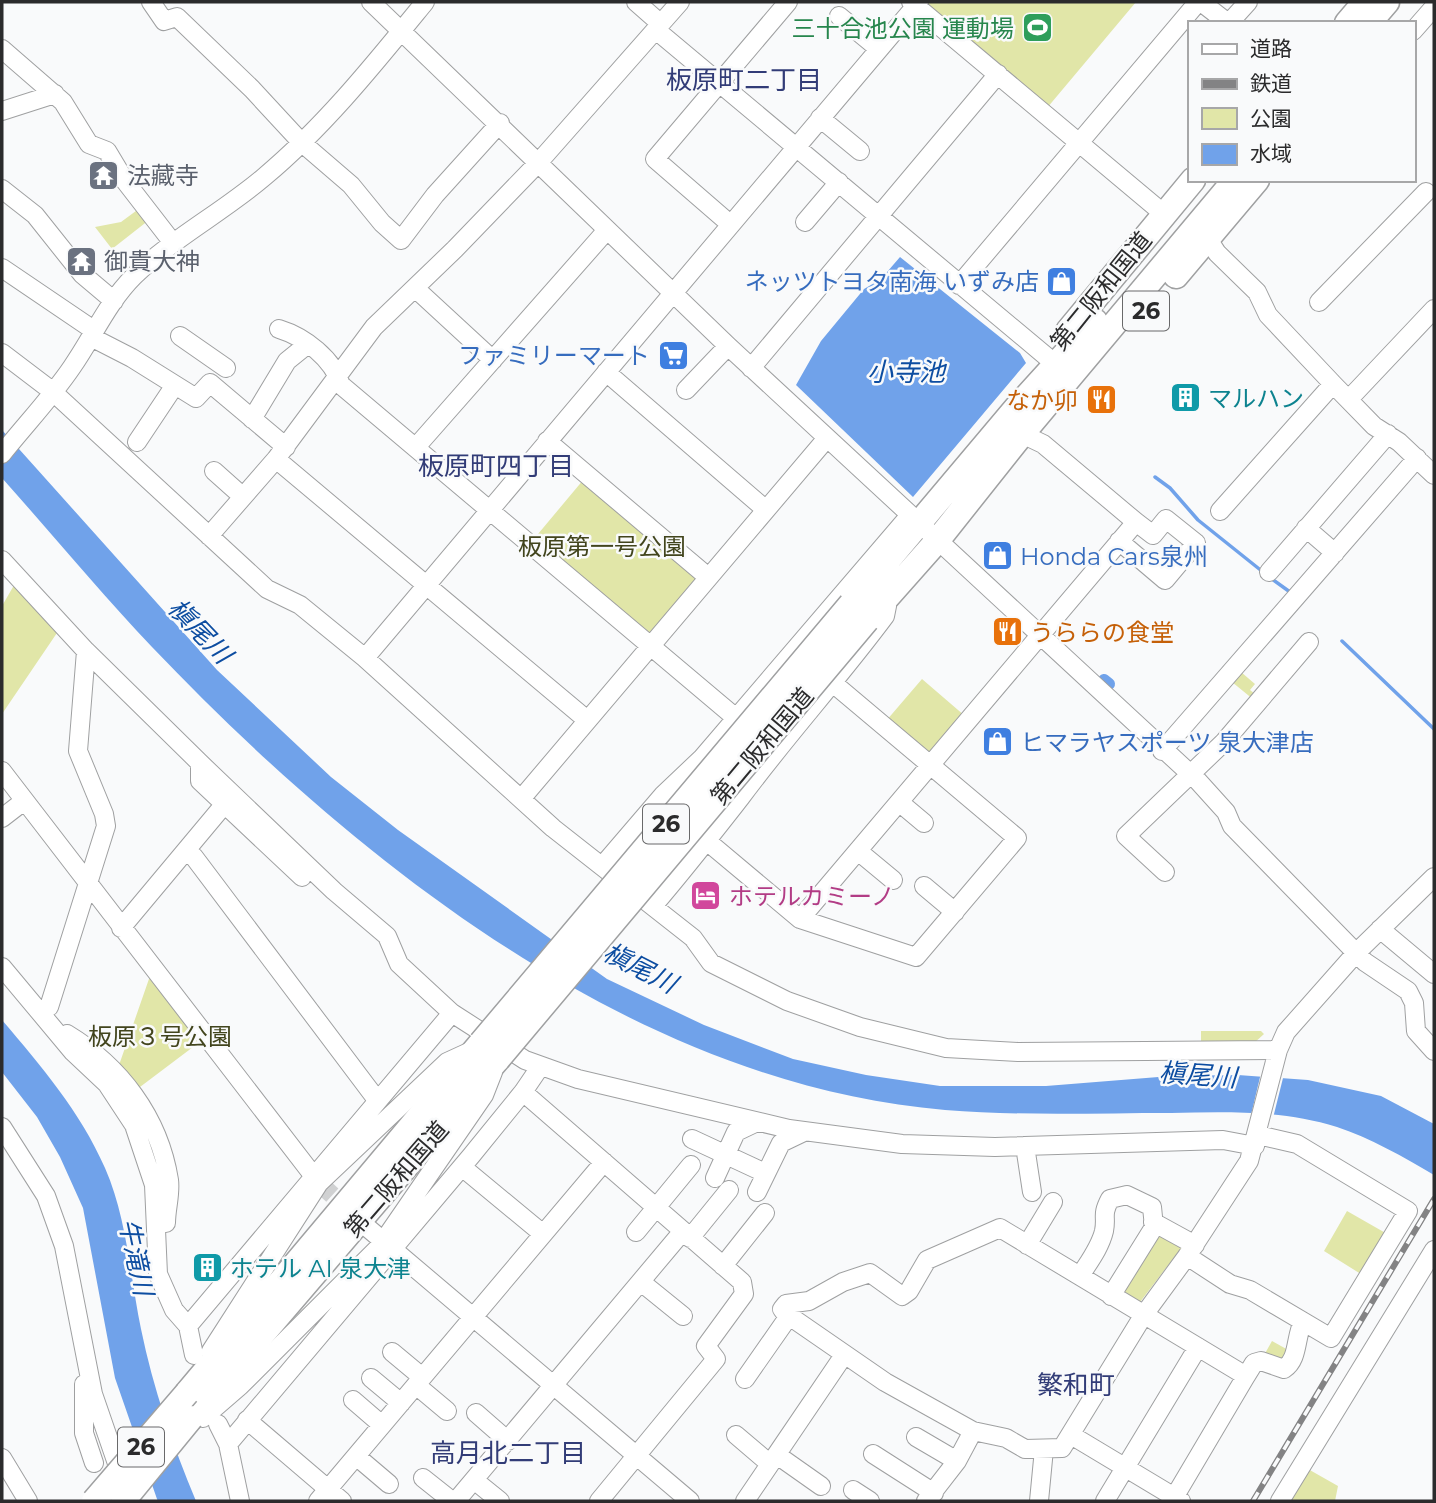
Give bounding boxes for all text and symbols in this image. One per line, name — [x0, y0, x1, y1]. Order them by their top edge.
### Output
sports icon: 三十合池公園 運動場 — [1020, 11, 1054, 45]
place label: 三十合池公園 運動場 — [792, 14, 1014, 43]
legend — [1188, 21, 1415, 182]
text: 道路 — [1250, 36, 1292, 61]
district label: 板原町二丁目 — [666, 64, 822, 96]
text: 鉄道 — [1250, 71, 1292, 96]
text: 公園 — [1250, 106, 1292, 131]
text: 水域 — [1250, 141, 1292, 166]
temple icon: 法藏寺 — [87, 158, 121, 192]
place label: 法藏寺 — [127, 161, 199, 190]
street label: 第二阪和国道 — [1044, 226, 1158, 356]
temple icon: 御貴大神 — [64, 244, 98, 278]
place label: 御貴大神 — [104, 247, 200, 276]
shop icon: ネッツトヨタ南海 いずみ店 — [1045, 264, 1079, 298]
place label: ネッツトヨタ南海 いずみ店 — [745, 267, 1039, 296]
road number: 26 — [1123, 292, 1169, 330]
supermarket icon: ファミリーマート — [656, 338, 690, 372]
place label: ファミリーマート — [458, 341, 650, 370]
water label: 小寺池 — [867, 356, 948, 388]
building icon: マルハン — [1168, 381, 1202, 415]
restaurant icon: なか卯 — [1084, 383, 1118, 417]
place label: マルハン — [1208, 384, 1304, 413]
place label: なか卯 — [1006, 386, 1078, 415]
district label: 板原町四丁目 — [418, 450, 574, 482]
park label: 板原第一号公園 — [518, 532, 686, 561]
shop icon: Honda Cars泉州 — [980, 539, 1014, 573]
place label: Honda Cars泉州 — [1020, 542, 1208, 571]
water label: 槇尾川 — [161, 592, 241, 672]
restaurant icon: うららの食堂 — [990, 615, 1024, 649]
place label: うららの食堂 — [1030, 618, 1174, 647]
street label: 第二阪和国道 — [705, 682, 819, 810]
shop icon: ヒマラヤスポーツ 泉大津店 — [980, 725, 1014, 759]
place label: ヒマラヤスポーツ 泉大津店 — [1020, 728, 1314, 757]
road number: 26 — [643, 804, 689, 844]
hotel icon: ホテルカミーノ — [689, 879, 723, 913]
place label: ホテルカミーノ — [729, 882, 895, 911]
water label: 槇尾川 — [598, 936, 685, 1001]
park label: 板原３号公園 — [88, 1022, 232, 1051]
water label: 槇尾川 — [1158, 1056, 1241, 1094]
street label: 第二阪和国道 — [338, 1115, 454, 1243]
water label: 牛滝川 — [112, 1216, 160, 1301]
building icon: ホテル AI 泉大津 — [190, 1251, 224, 1285]
place label: ホテル AI 泉大津 — [230, 1254, 411, 1283]
district label: 繁和町 — [1037, 1369, 1115, 1401]
road number: 26 — [118, 1428, 164, 1466]
district label: 高月北二丁目 — [430, 1437, 586, 1469]

